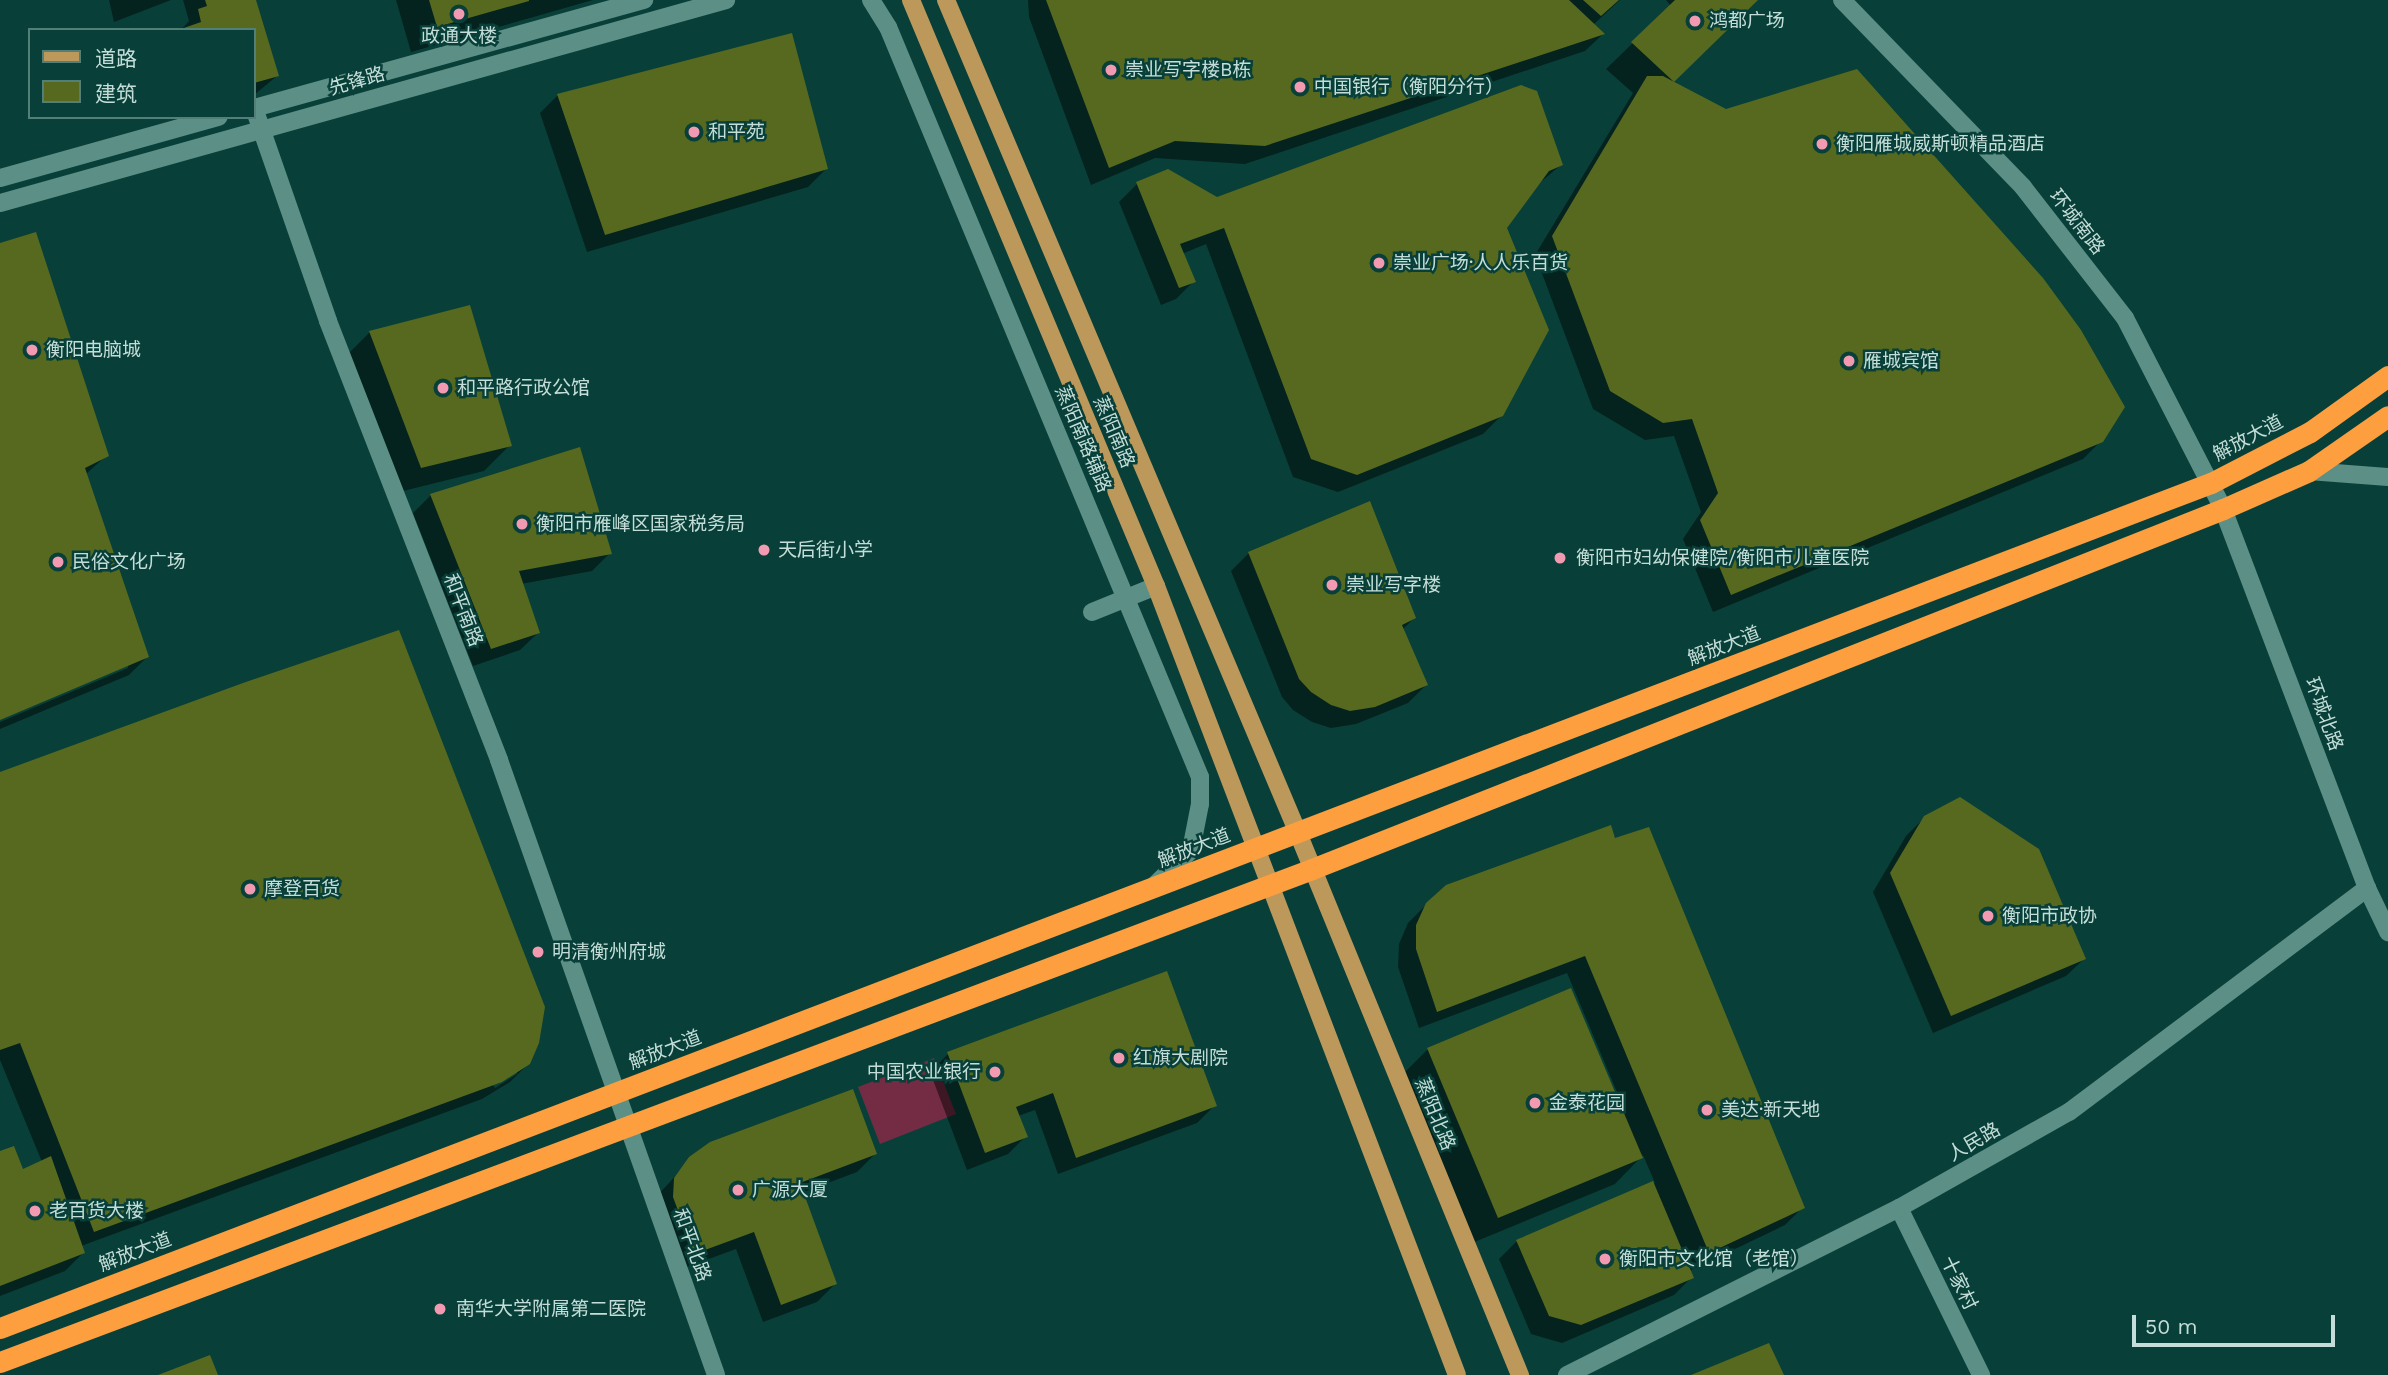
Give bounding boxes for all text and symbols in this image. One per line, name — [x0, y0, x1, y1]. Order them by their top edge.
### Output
marker: 政通大楼 — [451, 6, 467, 22]
place label: 鸿都广场 — [1709, 10, 1785, 32]
marker: 鸿都广场 — [1687, 13, 1703, 29]
place label: 政通大楼 — [421, 25, 497, 47]
legend — [28, 28, 256, 119]
text: 道路 — [95, 46, 137, 71]
place label: 崇业写字楼B栋 — [1125, 59, 1251, 81]
street label: 先锋路 — [326, 62, 388, 100]
marker: 崇业写字楼B栋 — [1103, 62, 1119, 78]
place label: 中国银行（衡阳分行） — [1314, 76, 1504, 98]
marker: 中国银行（衡阳分行） — [1292, 79, 1308, 95]
text: 建筑 — [95, 81, 137, 106]
place label: 和平苑 — [708, 121, 765, 143]
marker: 和平苑 — [686, 124, 702, 140]
place label: 衡阳雁城威斯顿精品酒店 — [1836, 133, 2045, 155]
marker: 衡阳雁城威斯顿精品酒店 — [1814, 136, 1830, 152]
street label: 环城南路 — [2045, 185, 2109, 259]
place label: 崇业广场·人人乐百货 — [1393, 252, 1568, 274]
marker: 崇业广场·人人乐百货 — [1371, 255, 1387, 271]
place label: 衡阳电脑城 — [46, 339, 141, 361]
marker: 衡阳电脑城 — [24, 342, 40, 358]
place label: 雁城宾馆 — [1863, 350, 1939, 372]
marker: 雁城宾馆 — [1841, 353, 1857, 369]
place label: 和平路行政公馆 — [457, 377, 590, 399]
marker: 和平路行政公馆 — [435, 380, 451, 396]
street label: 蒸阳南路辅路 — [1050, 382, 1116, 496]
street label: 蒸阳南路 — [1089, 393, 1139, 471]
street label: 解放大道 — [2209, 410, 2287, 466]
place label: 衡阳市雁峰区国家税务局 — [536, 513, 745, 535]
marker: 衡阳市雁峰区国家税务局 — [514, 516, 530, 532]
place label: 天后街小学 — [778, 539, 873, 561]
marker: 天后街小学 — [756, 542, 772, 558]
place label: 衡阳市妇幼保健院/衡阳市儿童医院 — [1576, 547, 1869, 569]
marker: 衡阳市妇幼保健院/衡阳市儿童医院 — [1550, 548, 1570, 568]
place label: 民俗文化广场 — [72, 551, 186, 573]
marker: 民俗文化广场 — [50, 554, 66, 570]
street label: 和平南路 — [439, 570, 487, 650]
place label: 崇业写字楼 — [1346, 574, 1441, 596]
marker: 崇业写字楼 — [1324, 577, 1340, 593]
street label: 解放大道 — [1684, 622, 1764, 670]
street label: 环城北路 — [2300, 674, 2348, 754]
street label: 解放大道 — [1154, 824, 1234, 872]
place label: 摩登百货 — [264, 878, 340, 900]
marker: 摩登百货 — [242, 881, 258, 897]
place label: 衡阳市政协 — [2002, 905, 2097, 927]
marker: 衡阳市政协 — [1980, 908, 1996, 924]
place label: 明清衡州府城 — [552, 941, 666, 963]
marker: 明清衡州府城 — [530, 944, 546, 960]
street label: 解放大道 — [625, 1026, 705, 1074]
place label: 红旗大剧院 — [1133, 1047, 1228, 1069]
marker: 红旗大剧院 — [1111, 1050, 1127, 1066]
place label: 中国农业银行 — [867, 1061, 981, 1083]
marker: 中国农业银行 — [987, 1064, 1003, 1080]
street label: 蒸阳北路 — [1410, 1074, 1460, 1154]
place label: 金泰花园 — [1549, 1092, 1625, 1114]
marker: 金泰花园 — [1527, 1095, 1543, 1111]
place label: 美达·新天地 — [1721, 1099, 1820, 1121]
marker: 美达·新天地 — [1699, 1102, 1715, 1118]
street label: 人民路 — [1944, 1118, 2004, 1166]
place label: 广源大厦 — [752, 1179, 828, 1201]
marker: 广源大厦 — [730, 1182, 746, 1198]
place label: 老百货大楼 — [49, 1200, 144, 1222]
marker: 老百货大楼 — [27, 1203, 43, 1219]
street label: 和平北路 — [668, 1205, 716, 1285]
street label: 解放大道 — [95, 1228, 175, 1276]
place label: 衡阳市文化馆（老馆） — [1619, 1248, 1809, 1270]
marker: 衡阳市文化馆（老馆） — [1597, 1251, 1613, 1267]
street label: 十家村 — [1936, 1252, 1982, 1314]
place label: 南华大学附属第二医院 — [456, 1298, 646, 1320]
marker: 南华大学附属第二医院 — [430, 1299, 450, 1319]
scale bar — [2136, 1302, 2339, 1346]
text: 50 m — [2145, 1314, 2197, 1339]

